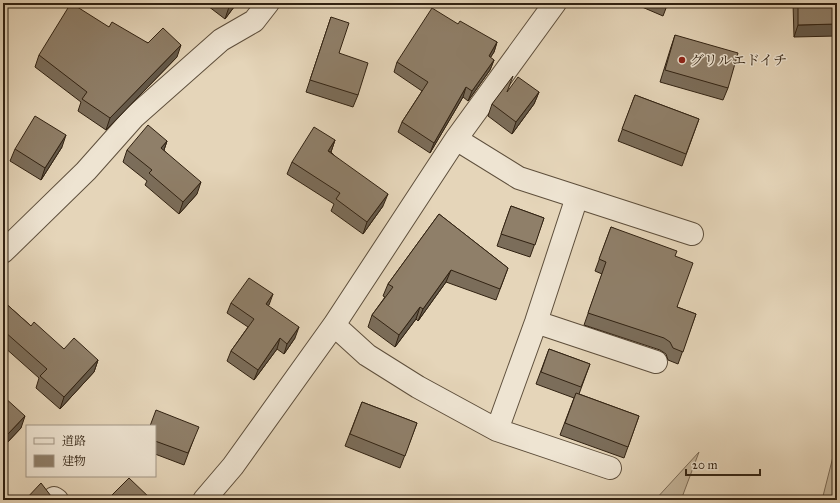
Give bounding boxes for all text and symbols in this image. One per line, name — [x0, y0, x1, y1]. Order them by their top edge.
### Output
place label: グリルエドイチ — [690, 52, 787, 69]
marker: グリルエドイチ — [677, 55, 687, 65]
legend — [26, 425, 156, 477]
text: 道路 — [62, 434, 86, 448]
scale bar — [686, 451, 760, 477]
text: 建物 — [62, 454, 86, 468]
text: 20 m — [692, 458, 718, 472]

